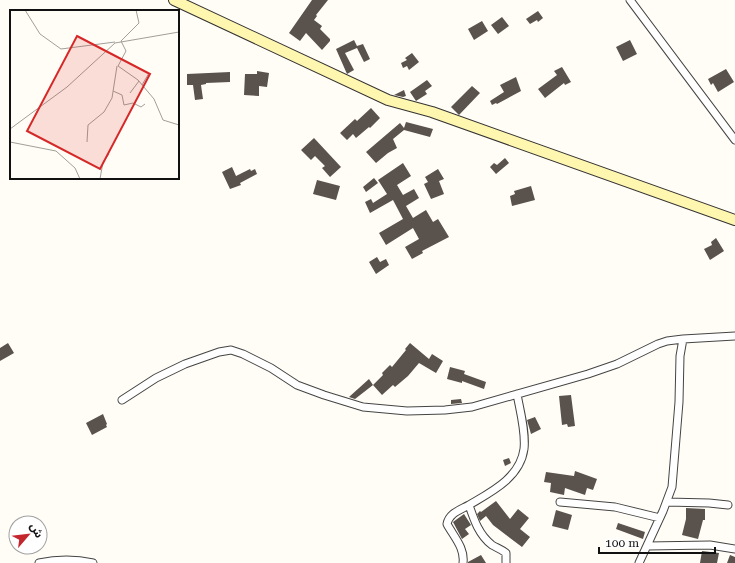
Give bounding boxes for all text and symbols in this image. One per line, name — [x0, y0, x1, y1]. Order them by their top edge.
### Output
inset map — [10, 10, 179, 179]
north arrow — [8, 515, 48, 555]
text: ش — [27, 521, 46, 540]
scale bar — [599, 529, 715, 555]
text: 100 m — [605, 536, 639, 550]

